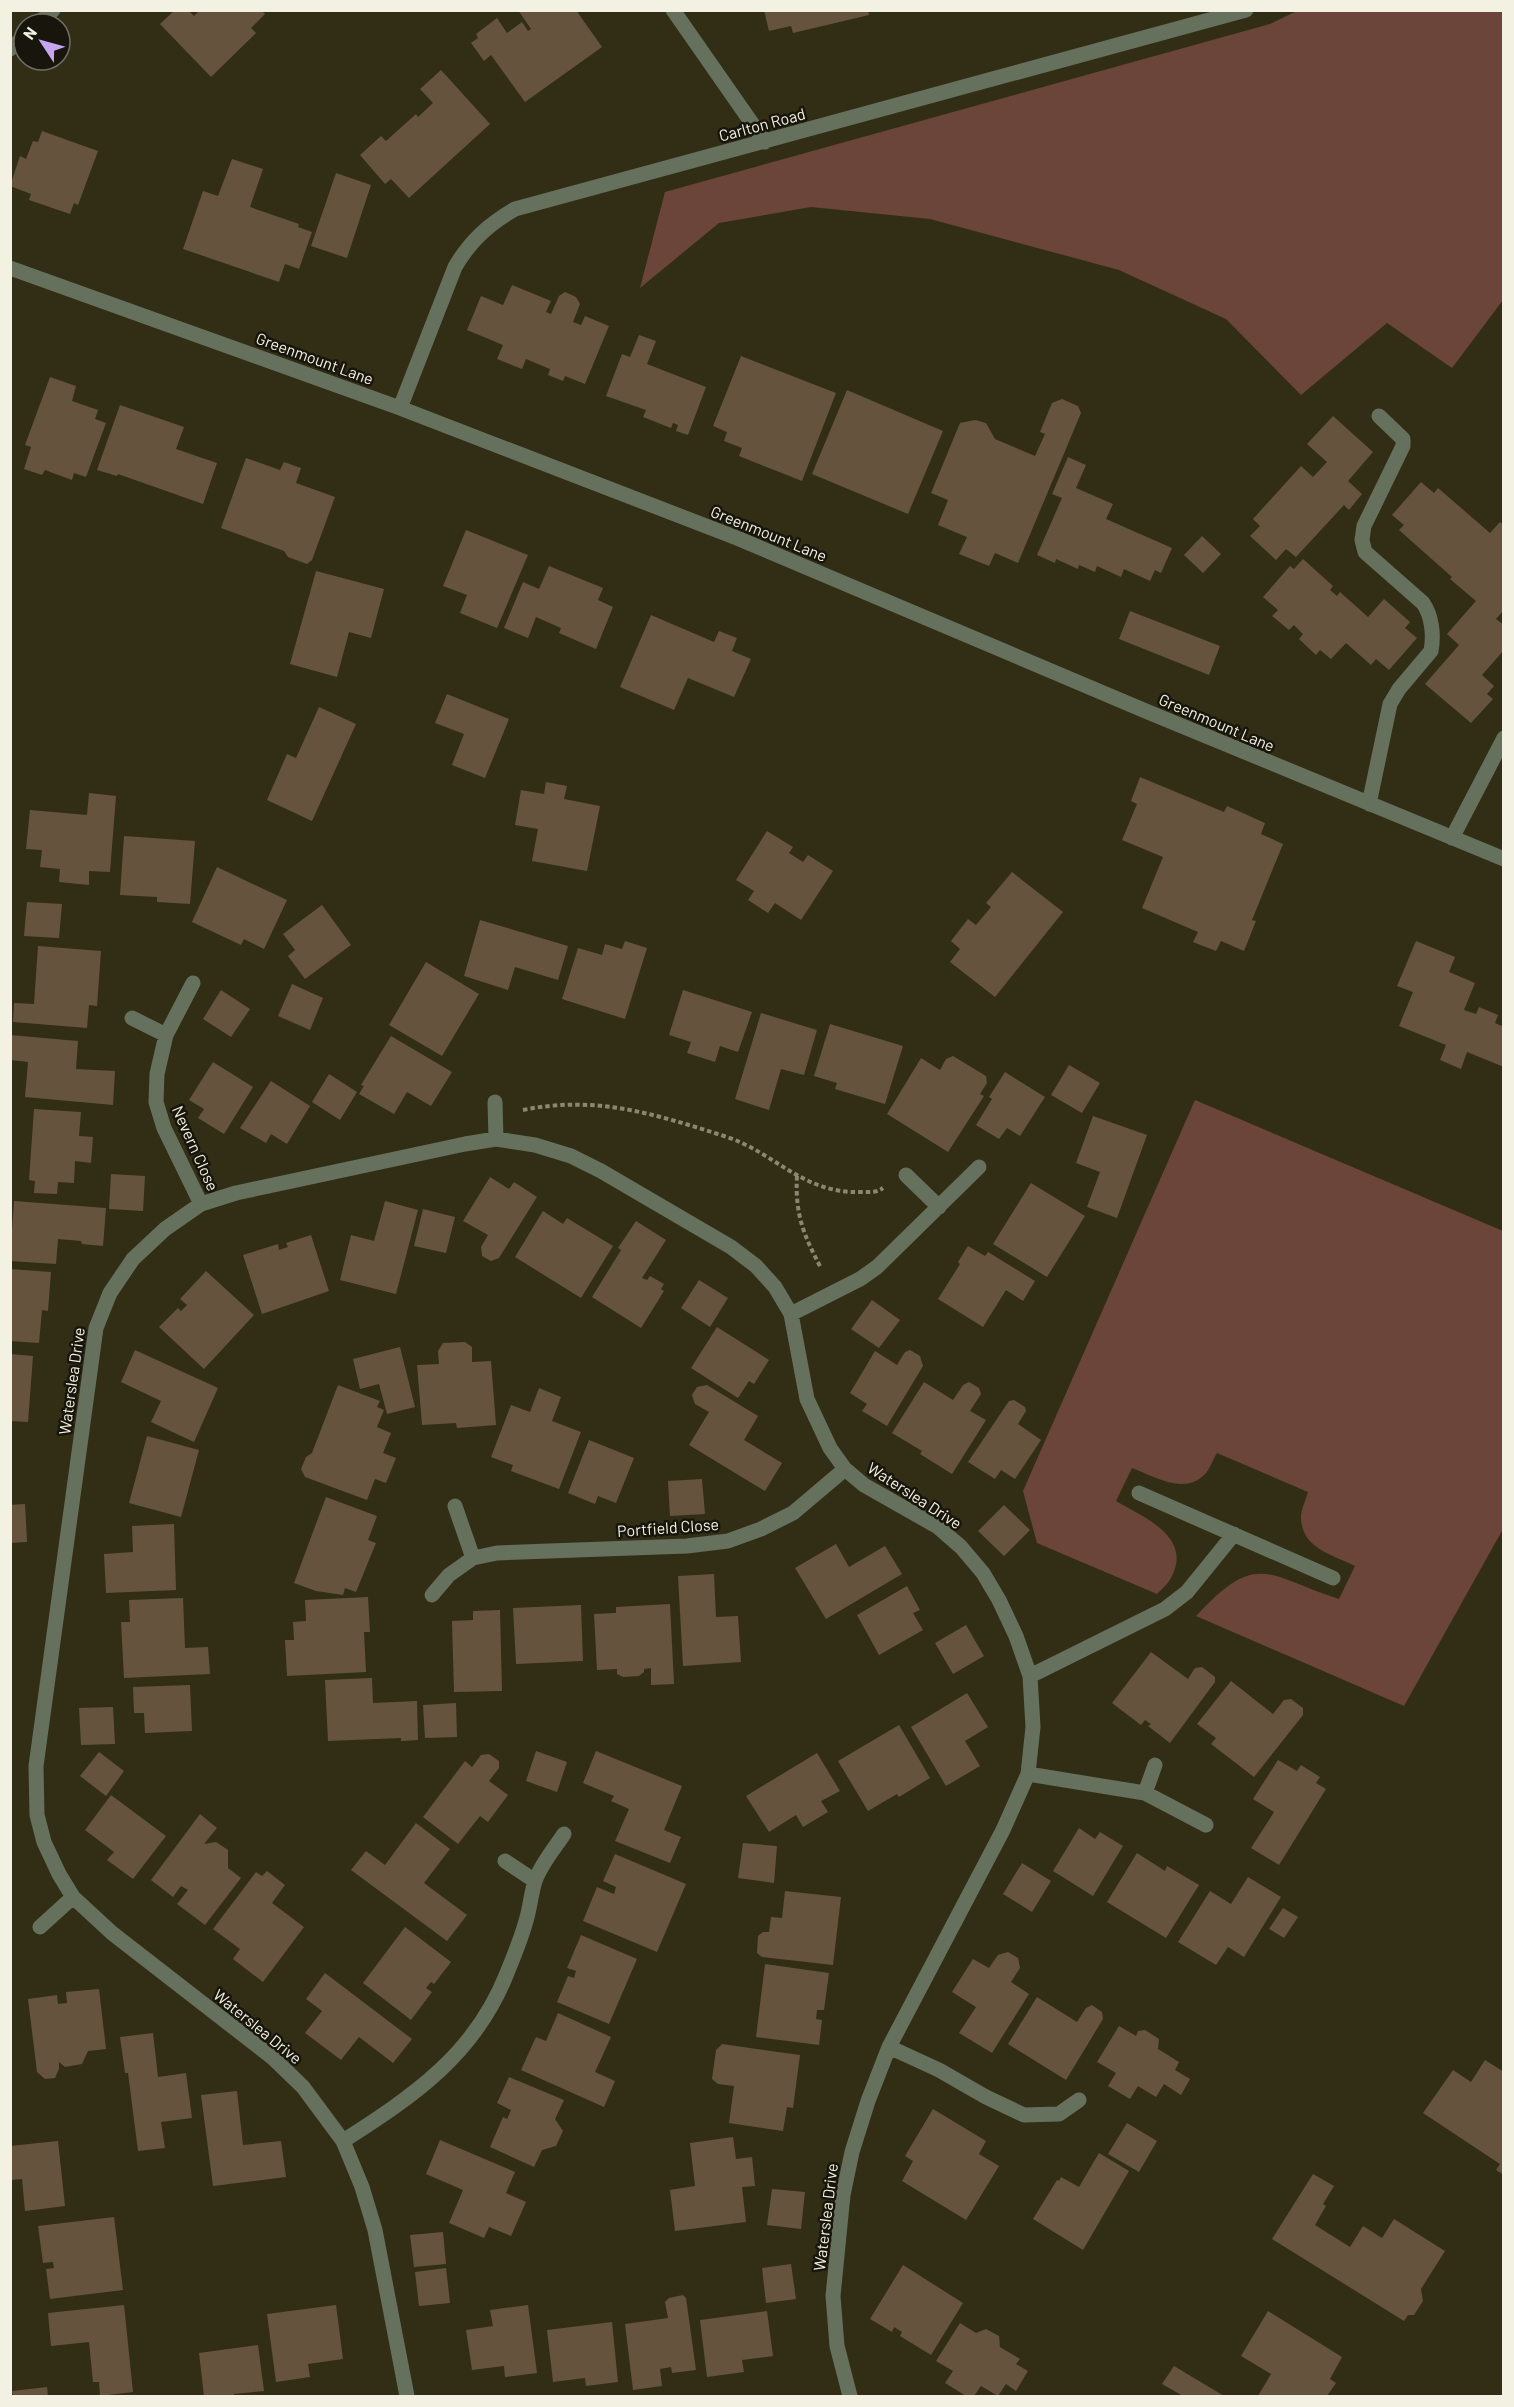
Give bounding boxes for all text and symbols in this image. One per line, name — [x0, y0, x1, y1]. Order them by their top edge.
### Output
north arrow — [12, 12, 72, 72]
text: N — [19, 23, 40, 43]
street label: Carlton Road — [717, 103, 807, 145]
street label: Greenmount Lane — [254, 328, 376, 388]
street label: Greenmount Lane — [708, 501, 830, 565]
street label: Greenmount Lane — [1156, 689, 1278, 755]
street label: Nevern Close — [169, 1103, 223, 1193]
street label: Waterslea Drive — [54, 1326, 88, 1436]
street label: Waterslea Drive — [864, 1458, 966, 1532]
street label: Portfield Close — [616, 1514, 720, 1540]
street label: Waterslea Drive — [210, 1985, 306, 2067]
street label: Waterslea Drive — [809, 2162, 841, 2272]

